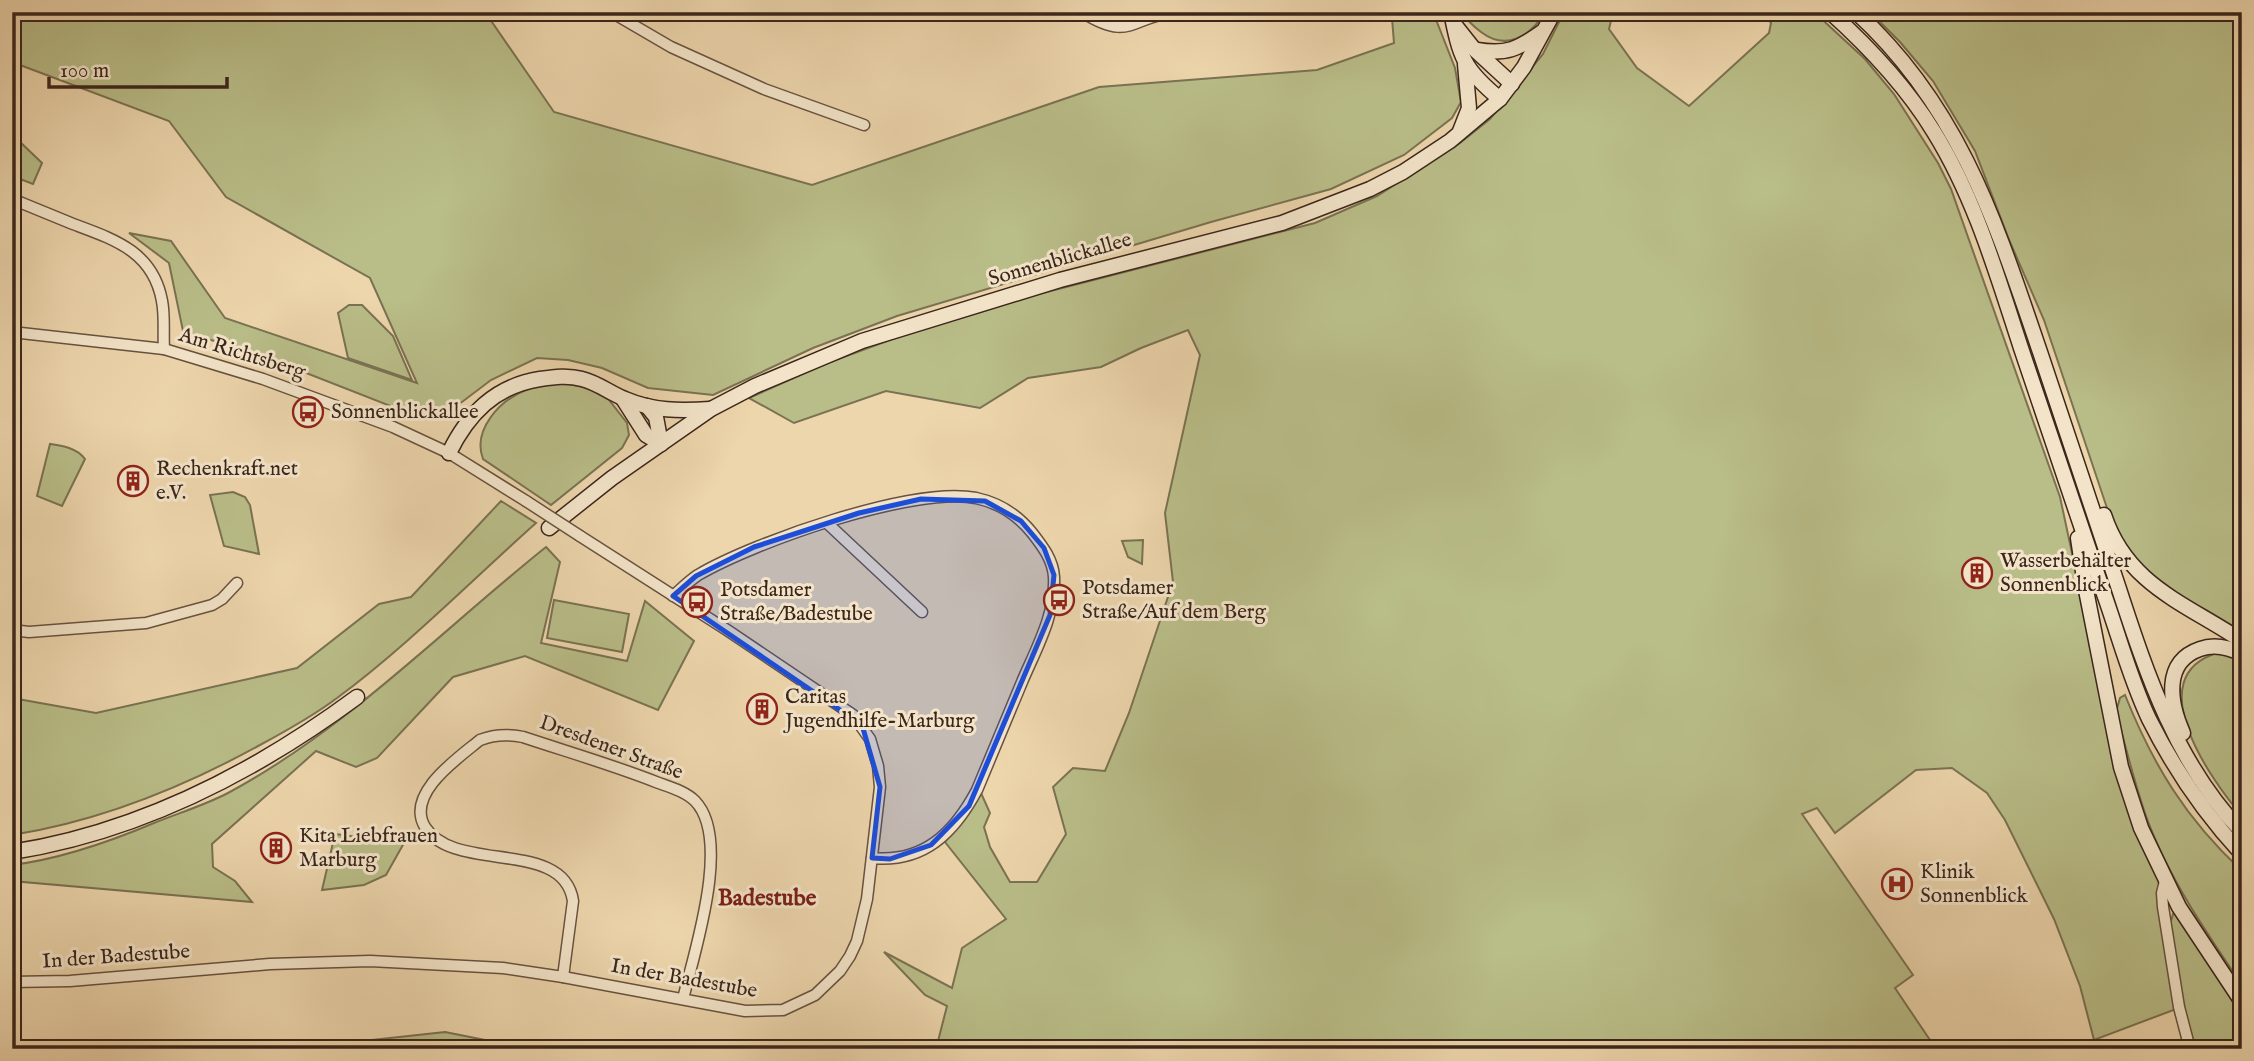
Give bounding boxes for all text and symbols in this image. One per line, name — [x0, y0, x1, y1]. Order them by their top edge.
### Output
scale bar — [49, 46, 228, 90]
text: 100 m — [60, 58, 109, 85]
street label: Sonnenblickallee — [985, 227, 1135, 293]
street label: Am Richtsberg — [174, 322, 309, 386]
bus stop icon: Sonnenblickallee — [291, 395, 325, 429]
place label: Sonnenblickallee — [331, 399, 479, 426]
place label: Rechenkraft.net e.V. — [156, 456, 298, 507]
building icon: Rechenkraft.net e.V. — [116, 464, 150, 498]
place label: Wasserbehälter Sonnenblick — [2000, 548, 2132, 599]
building icon: Wasserbehälter Sonnenblick — [1960, 556, 1994, 590]
place label: Potsdamer Straße/Auf dem Berg — [1082, 575, 1267, 626]
place label: Potsdamer Straße/Badestube — [720, 577, 873, 628]
bus stop icon: Potsdamer Straße/Auf dem Berg — [1042, 583, 1076, 617]
bus stop icon: Potsdamer Straße/Badestube — [680, 585, 714, 619]
place label: Caritas Jugendhilfe-Marburg — [783, 684, 975, 735]
building icon: Caritas Jugendhilfe-Marburg — [745, 692, 779, 726]
street label: Dresdener Straße — [536, 710, 687, 787]
place label: Kita Liebfrauen Marburg — [299, 823, 438, 874]
building icon: Kita Liebfrauen Marburg — [259, 831, 293, 865]
place label: Klinik Sonnenblick — [1920, 859, 2029, 910]
hospital icon: Klinik Sonnenblick — [1880, 867, 1914, 901]
district label: Badestube — [718, 884, 817, 913]
street label: In der Badestube — [41, 938, 191, 976]
street label: In der Badestube — [609, 953, 760, 1005]

